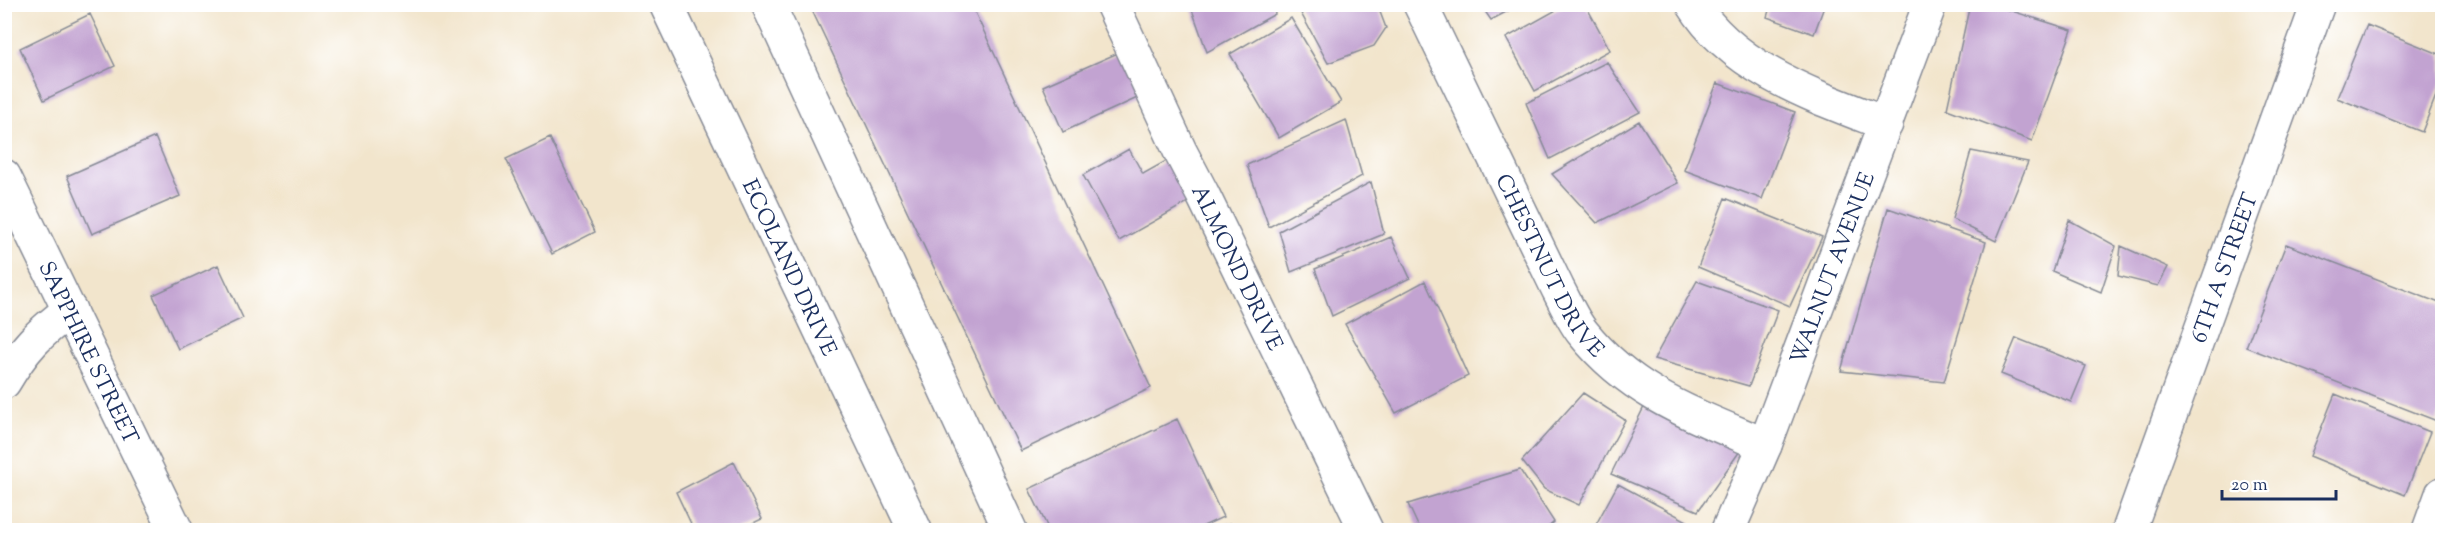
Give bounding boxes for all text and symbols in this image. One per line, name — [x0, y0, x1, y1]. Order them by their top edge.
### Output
street label: WALNUT AVENUE — [1784, 168, 1885, 369]
street label: CHESTNUT DRIVE — [1486, 169, 1610, 366]
street label: ECOLAND DRIVE — [732, 175, 843, 362]
street label: ALMOND DRIVE — [1182, 180, 1289, 357]
street label: 6TH A STREET — [2184, 188, 2268, 348]
street label: SAPPHIRE STREET — [29, 257, 145, 451]
scale bar — [2222, 463, 2336, 501]
text: 20 m — [2231, 473, 2268, 499]

